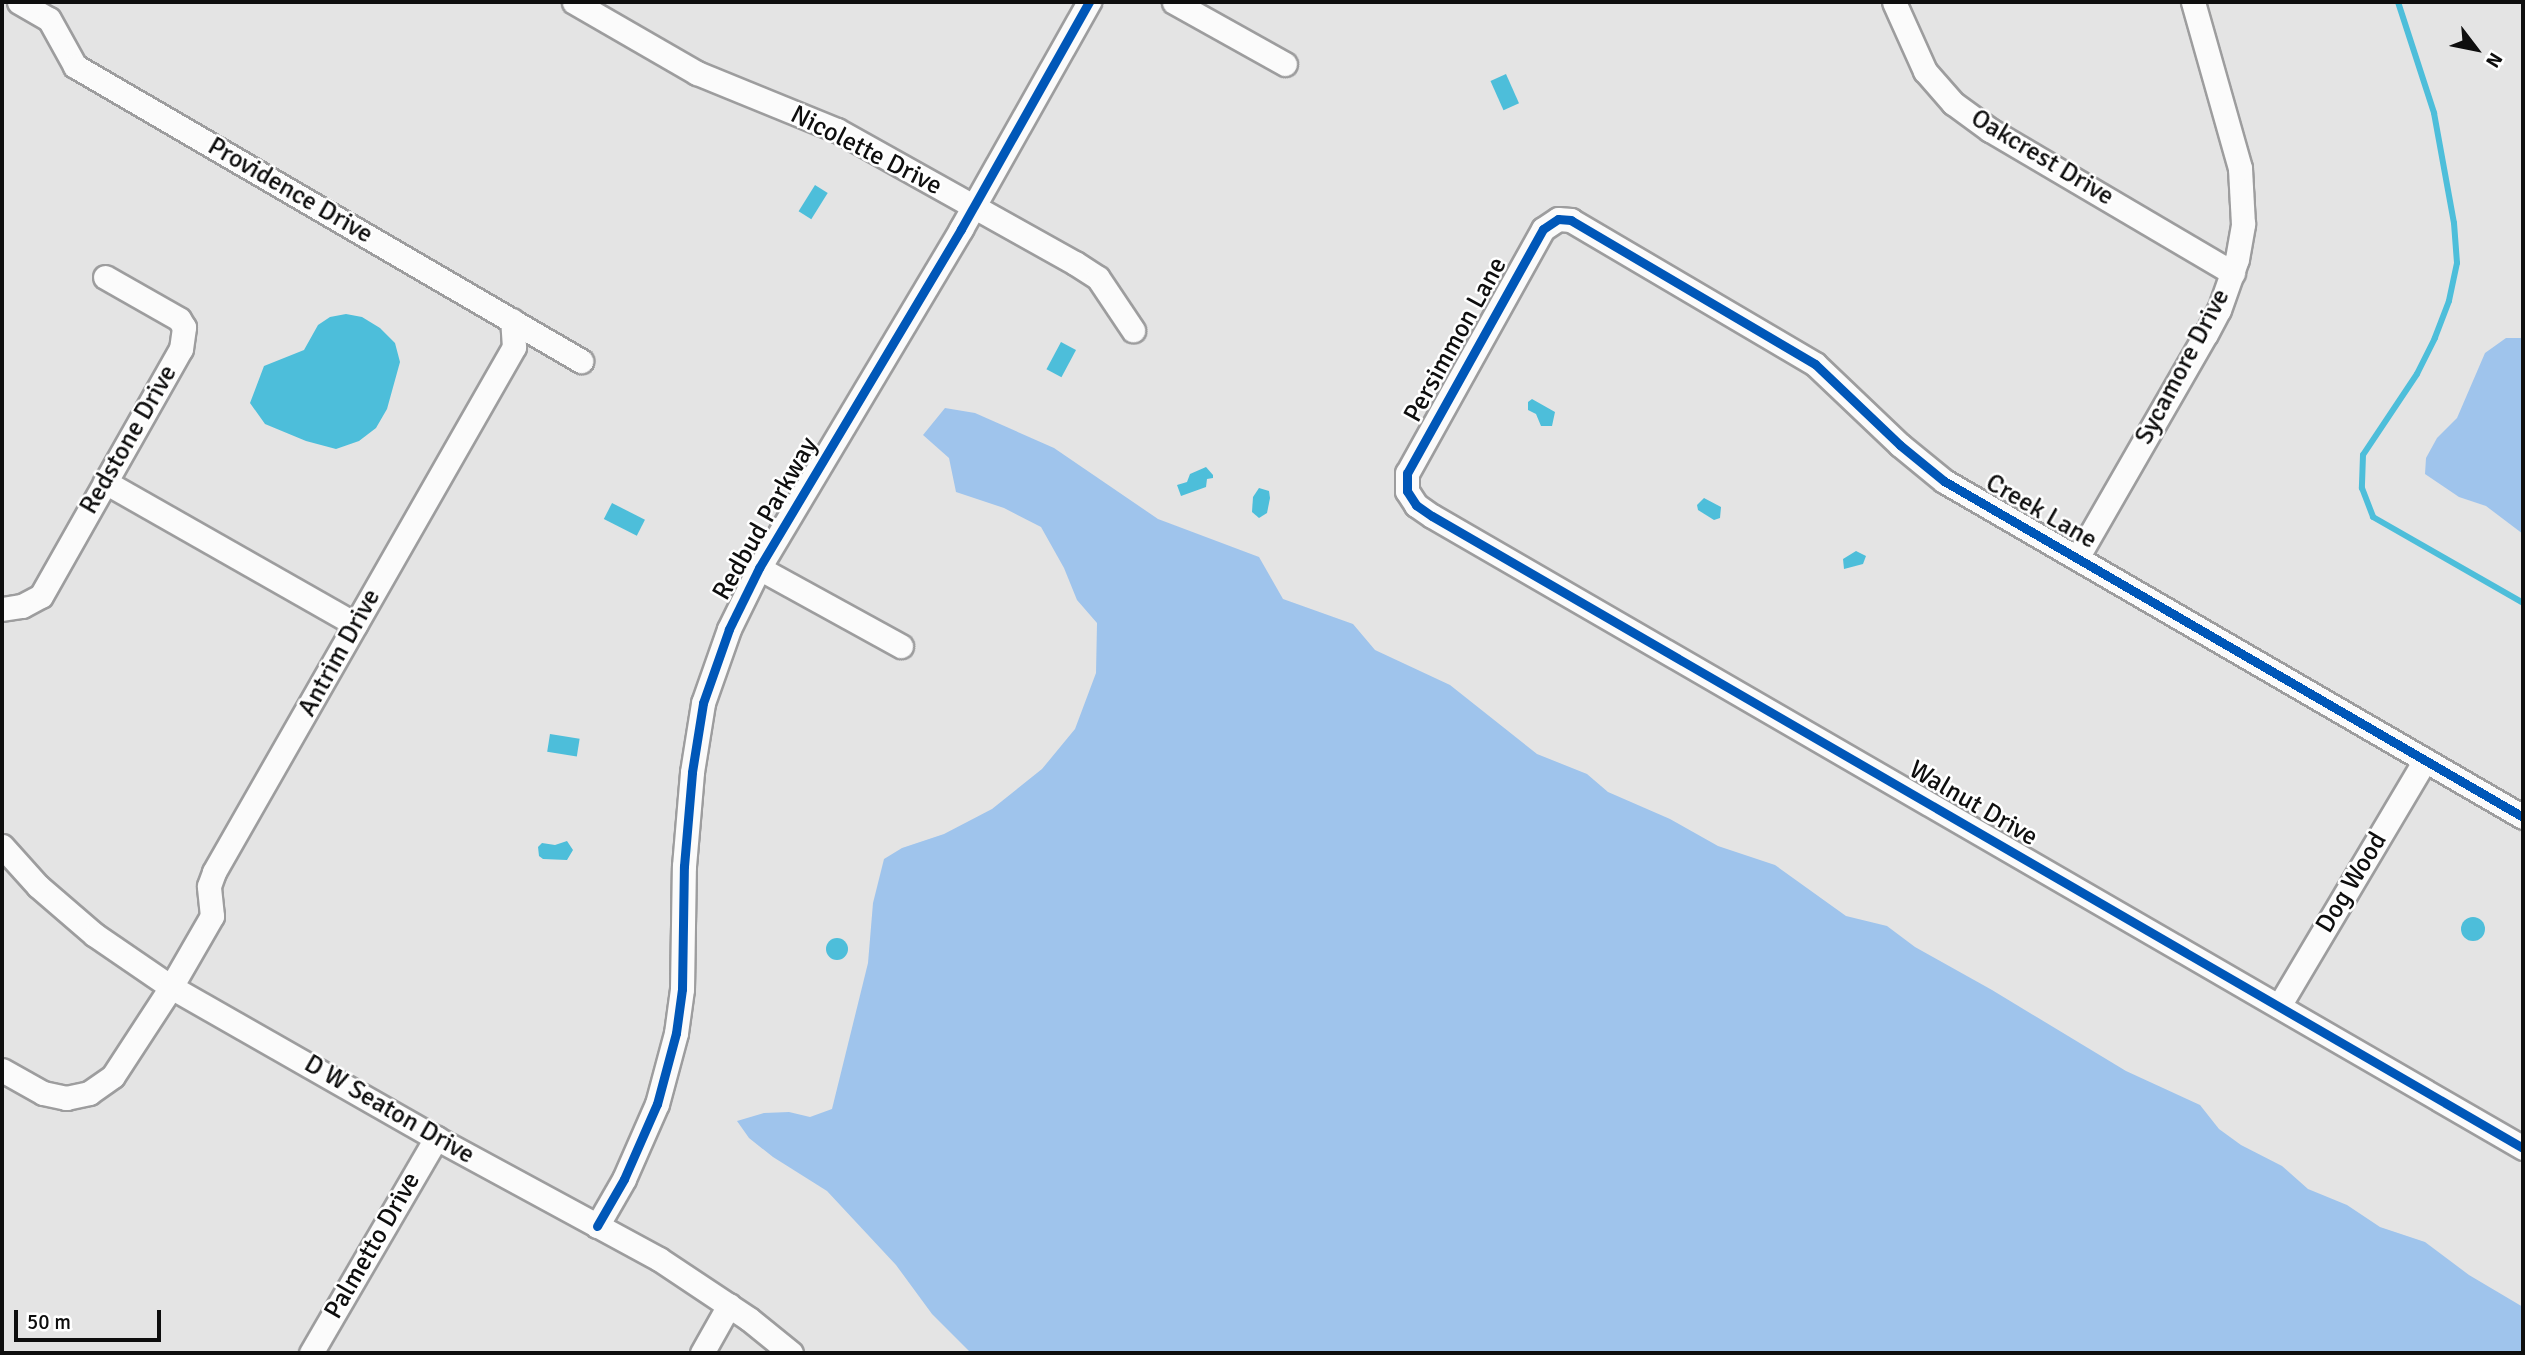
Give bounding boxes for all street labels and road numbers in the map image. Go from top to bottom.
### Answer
street label: Nicolette Drive [785,100,947,202]
street label: Oakcrest Drive [1965,103,2119,213]
street label: Providence Drive [202,131,378,251]
street label: Persimmon Lane [1398,252,1514,428]
street label: Sycamore Drive [2129,284,2237,450]
street label: Redstone Drive [74,360,184,520]
street label: Redbud Parkway [707,432,825,606]
street label: Creek Lane [1980,468,2102,556]
street label: Antrim Drive [292,584,388,722]
street label: Walnut Drive [1903,755,2043,853]
street label: Dog Wood [2310,827,2394,939]
street label: D W Seaton Drive [298,1049,480,1171]
street label: Palmetto Drive [318,1167,428,1325]

